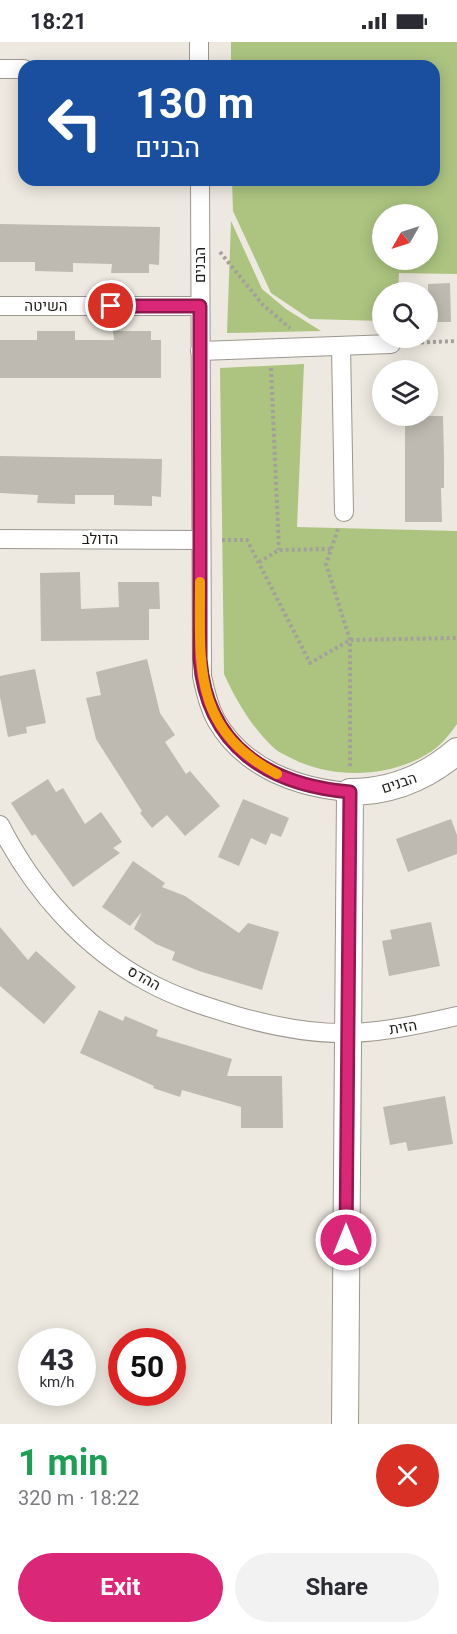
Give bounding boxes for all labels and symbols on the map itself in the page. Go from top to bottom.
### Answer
north arrow [372,204,438,270]
street label: הבנים [191,247,209,283]
pin [85,280,136,331]
street label: השיטה [24,297,68,315]
street label: הדולב [82,530,118,548]
street label: הבנים [379,769,419,797]
street label: ההדס [124,962,164,994]
street label: הזית [388,1016,418,1038]
position arrow [314,1208,378,1272]
speed limit sign: 50 [108,1328,186,1406]

